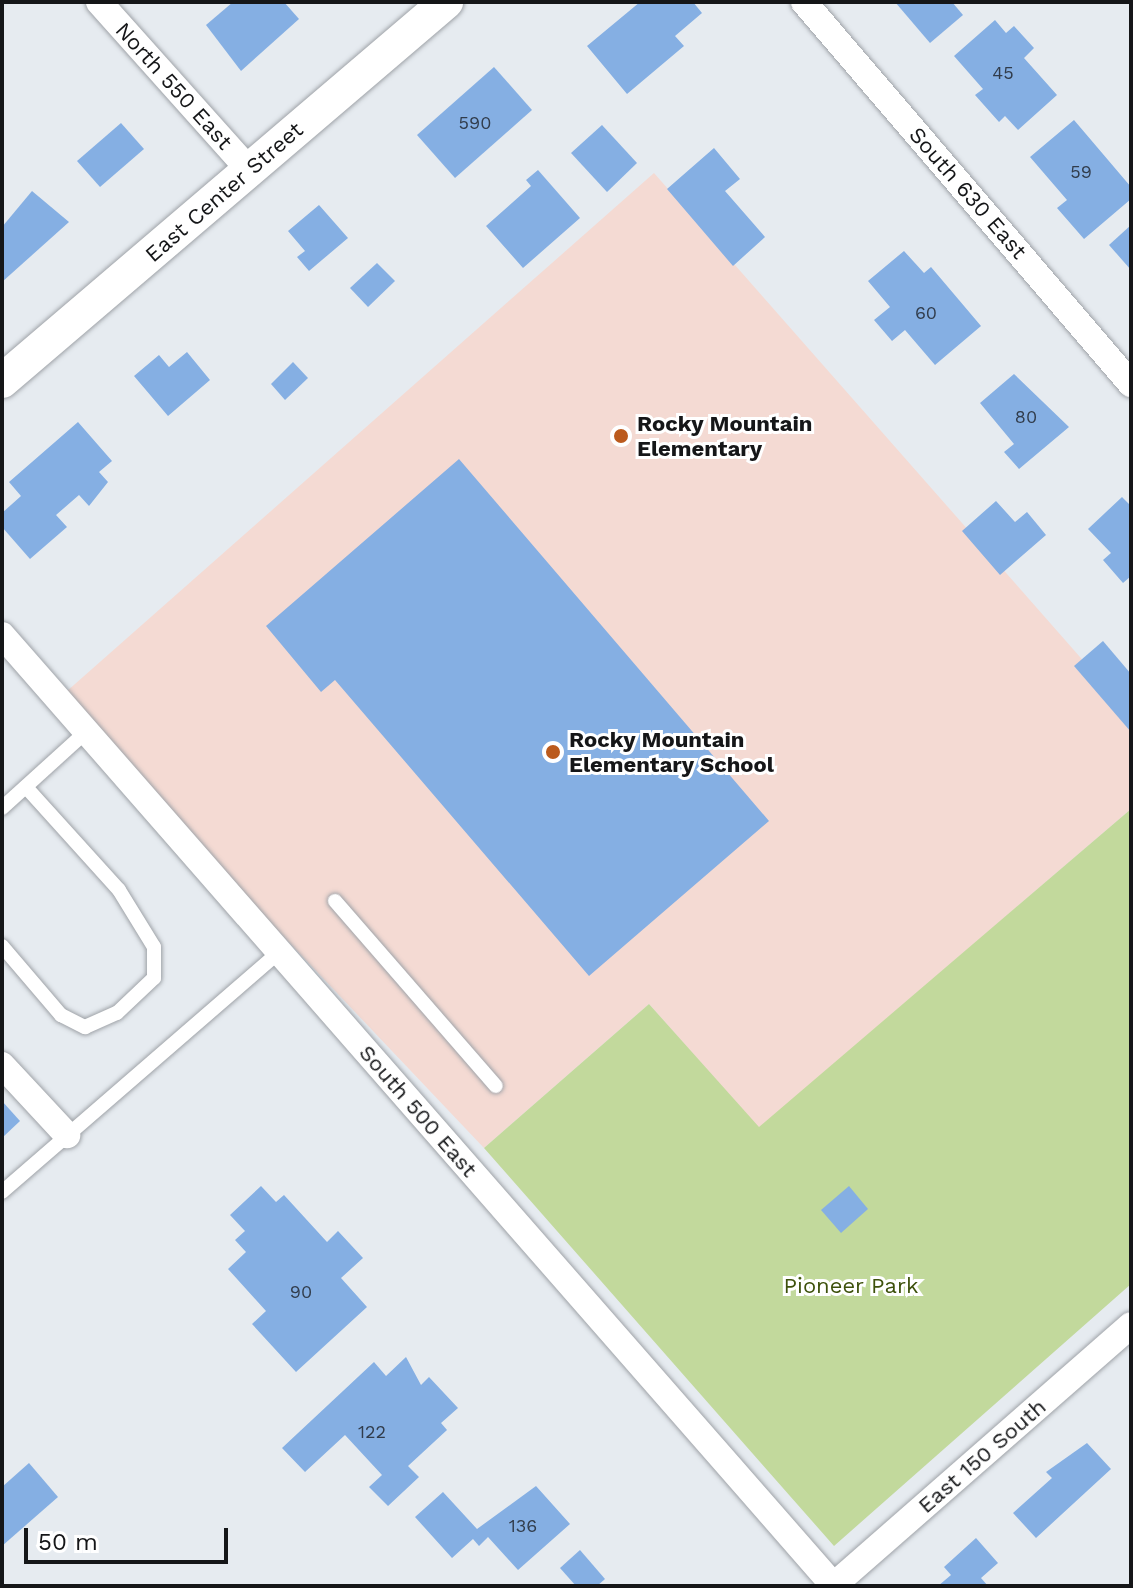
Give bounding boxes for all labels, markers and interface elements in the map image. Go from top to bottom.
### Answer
street label: North 550 East [110,17,238,155]
house number: 45 [992,62,1014,84]
house number: 590 [459,112,491,134]
street label: East Center Street [140,116,308,268]
street label: South 630 East [904,122,1032,264]
house number: 59 [1070,161,1092,183]
house number: 60 [915,302,937,324]
house number: 80 [1015,406,1037,428]
place label: Rocky Mountain Elementary [637,410,813,462]
marker: Rocky Mountain Elementary [612,427,630,445]
place label: Rocky Mountain Elementary School [569,726,774,778]
marker: Rocky Mountain Elementary School [544,743,562,761]
street label: South 500 East [354,1040,482,1182]
park label: Pioneer Park [783,1273,919,1299]
house number: 90 [290,1281,312,1303]
street label: East 150 South [913,1393,1051,1519]
house number: 122 [358,1421,386,1443]
scale bar [28,1512,232,1562]
house number: 136 [509,1515,537,1537]
text: 50 m [38,1528,98,1556]

